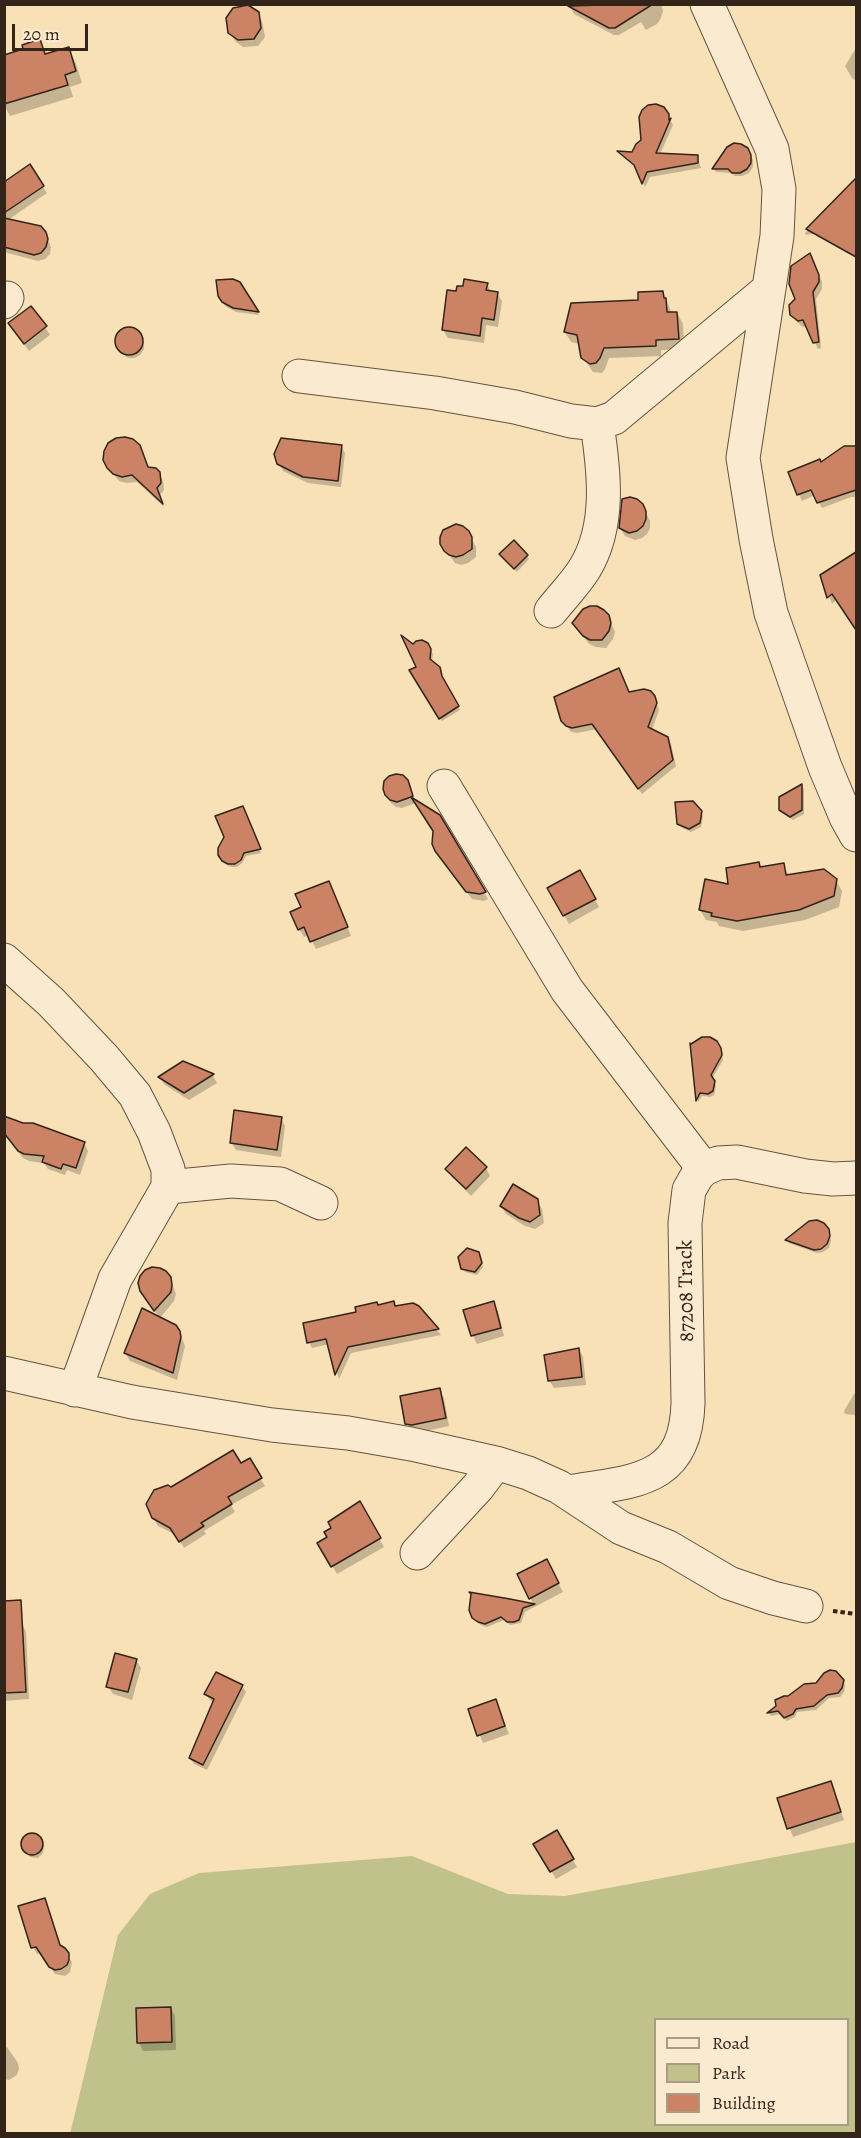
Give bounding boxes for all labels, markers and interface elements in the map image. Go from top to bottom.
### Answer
scale bar [15,12,92,50]
text: 20 m [23,22,60,46]
street label: 87208 Track [674,1240,700,1342]
legend [654,2018,849,2126]
text: Road [712,2031,749,2055]
text: Park [712,2061,746,2085]
text: Building [712,2091,776,2115]

